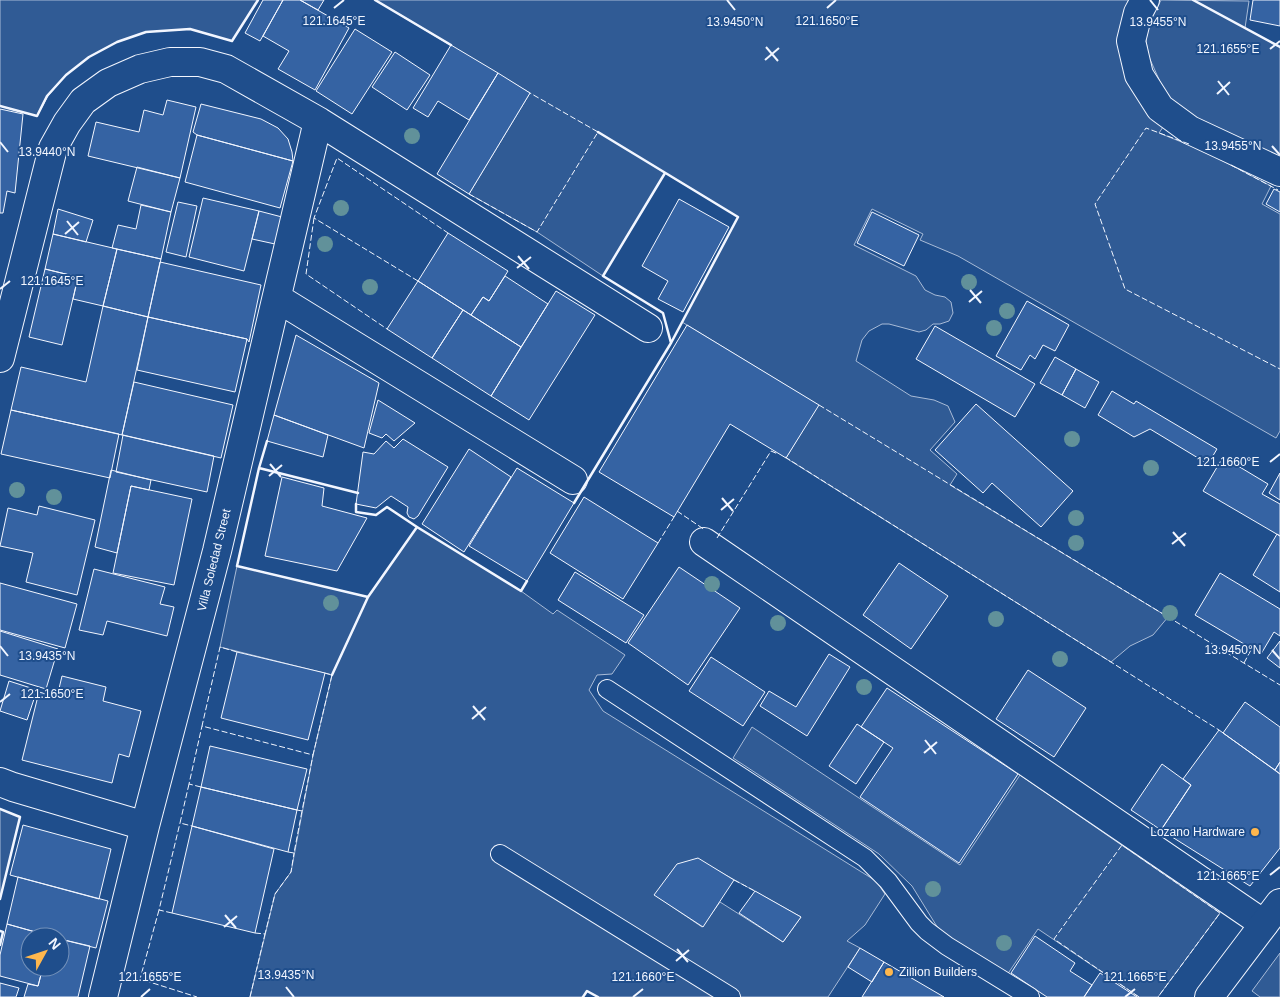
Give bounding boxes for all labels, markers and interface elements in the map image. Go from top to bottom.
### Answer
text: 121.1645°E [303,14,365,28]
text: 121.1650°E [796,14,858,28]
text: 13.9450°N [707,15,763,29]
text: 13.9455°N [1130,15,1186,29]
text: 121.1655°E [1197,42,1259,56]
text: 13.9455°N [1205,139,1261,153]
text: 13.9440°N [19,145,75,159]
text: 121.1645°E [21,274,83,288]
text: 121.1660°E [1197,455,1259,469]
street label: Villa Soledad Street [194,507,234,613]
text: 13.9450°N [1205,643,1261,657]
text: 13.9435°N [19,649,75,663]
text: 121.1650°E [21,687,83,701]
place label: Lozano Hardware [1150,825,1245,839]
marker: Lozano Hardware [1249,826,1261,838]
text: 121.1665°E [1197,869,1259,883]
north arrow [20,927,70,977]
text: N [46,935,64,953]
place label: Zillion Builders [899,965,977,979]
marker: Zillion Builders [883,966,895,978]
text: 13.9435°N [258,968,314,982]
text: 121.1655°E [119,970,181,984]
text: 121.1660°E [612,970,674,984]
text: 121.1665°E [1104,970,1166,984]

